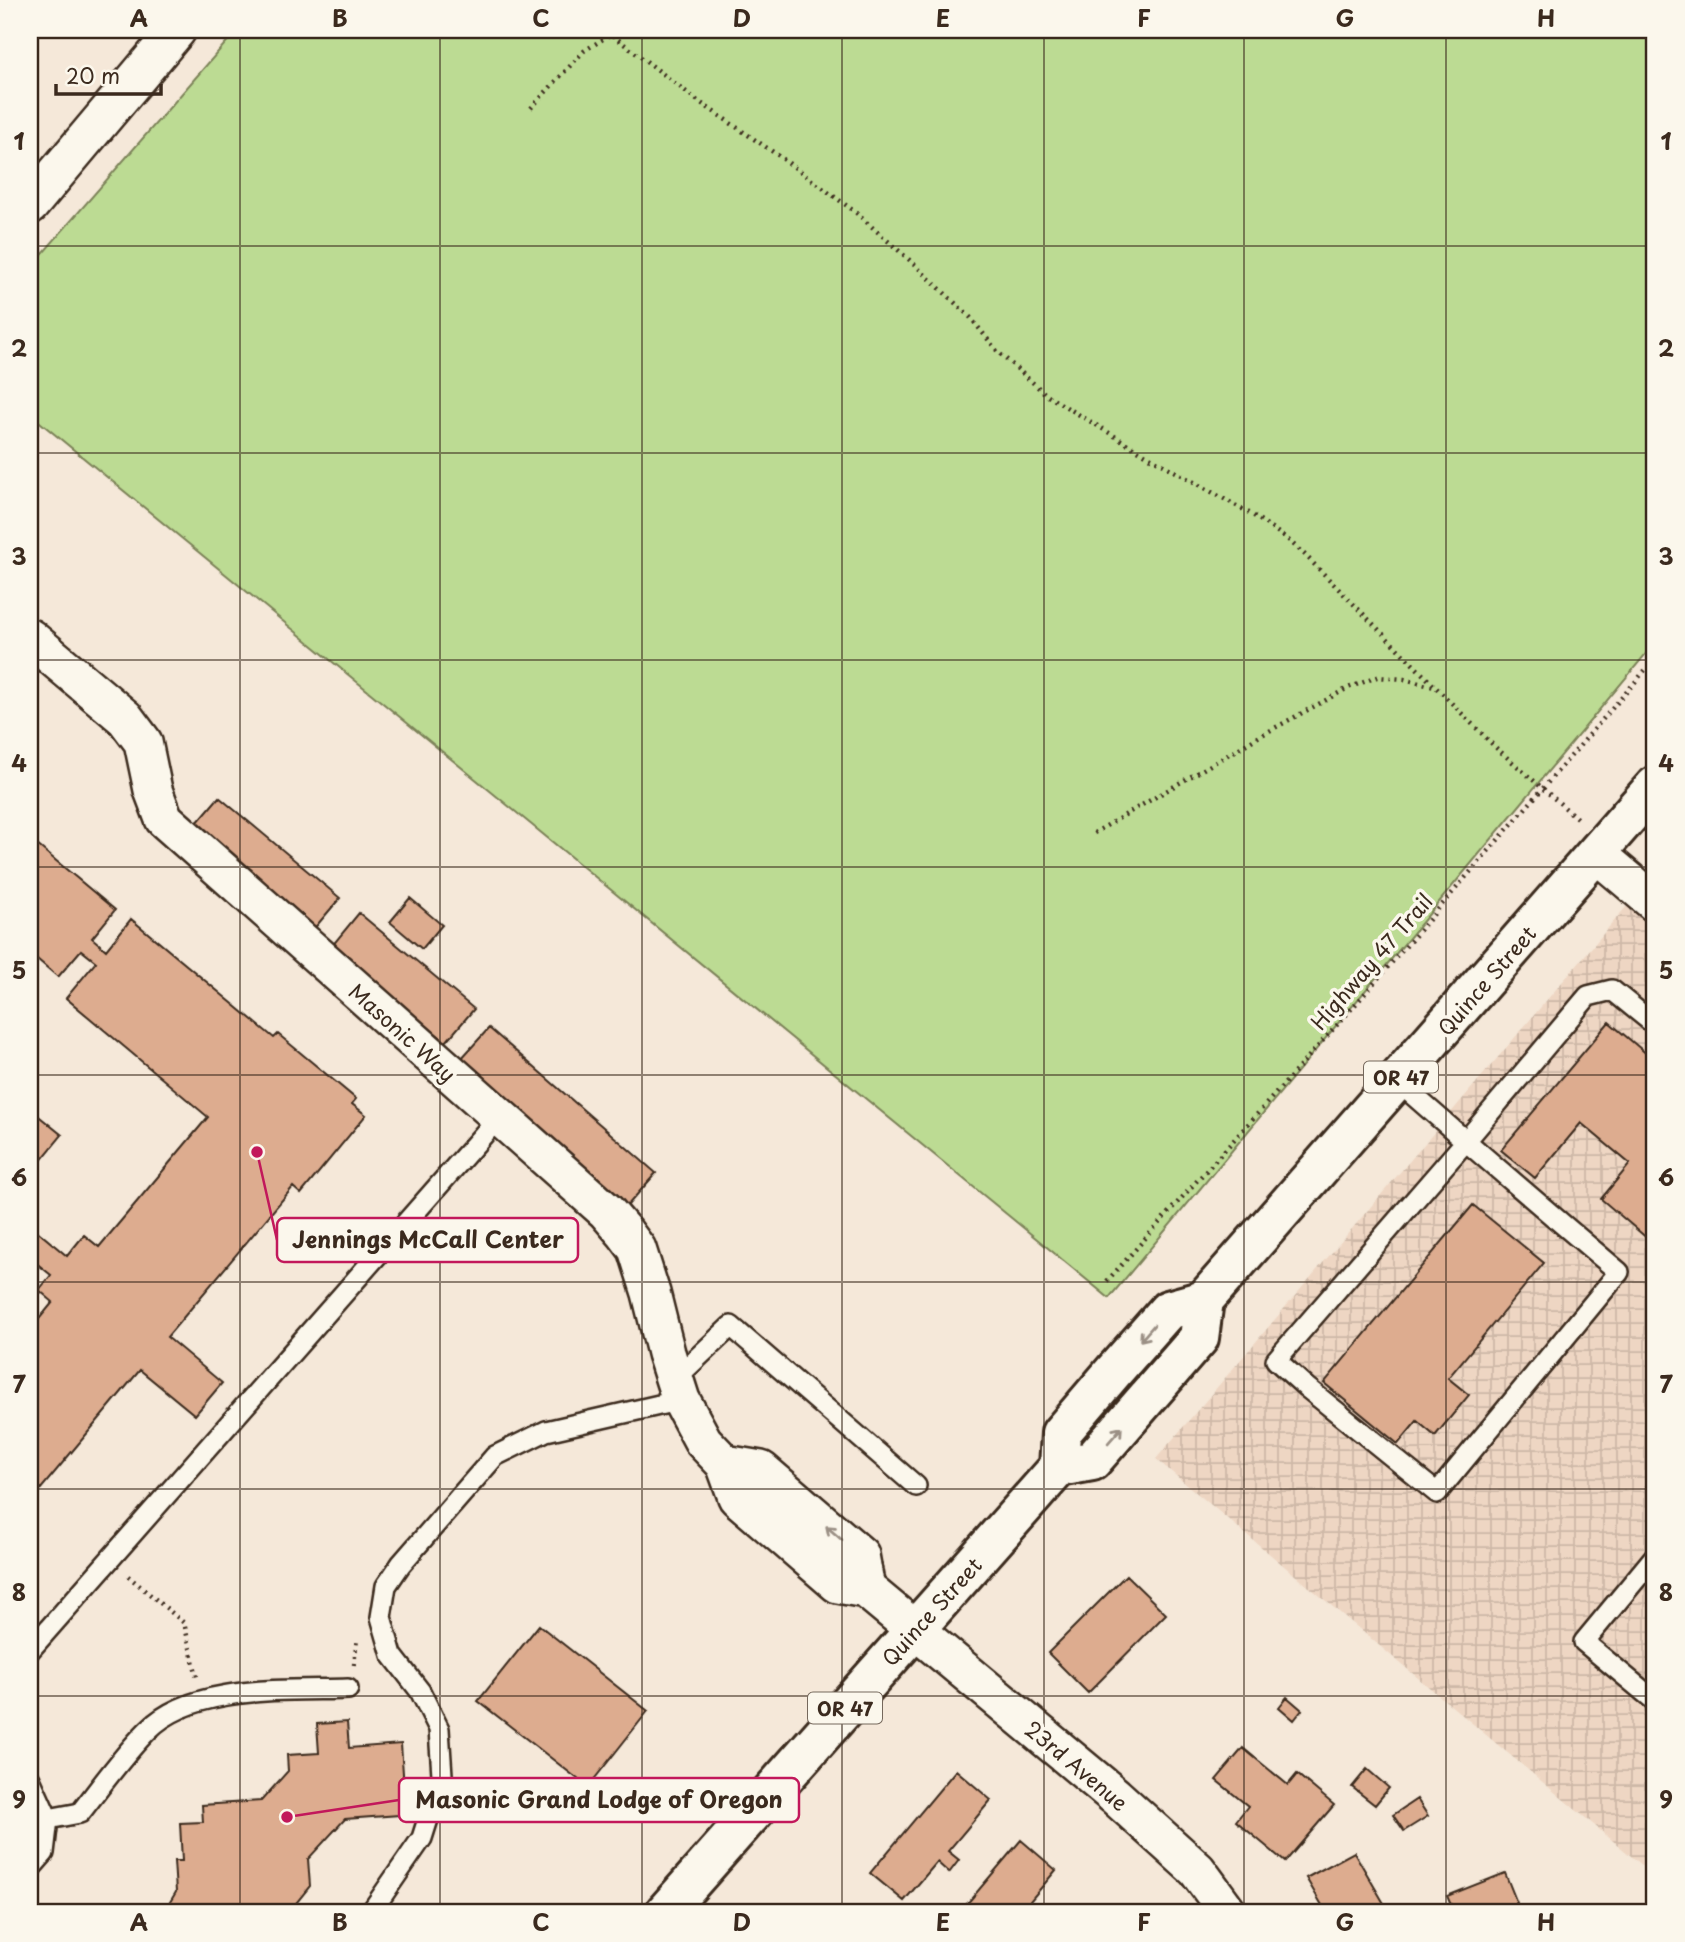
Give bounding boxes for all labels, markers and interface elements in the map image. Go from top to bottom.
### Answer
text: A [130,0,148,35]
text: B [332,0,348,35]
text: C [532,0,550,35]
text: D [733,0,751,35]
text: E [936,0,950,35]
text: F [1137,0,1151,35]
text: G [1336,0,1354,35]
text: H [1537,0,1555,35]
scale bar [56,52,161,96]
text: 20 m [66,59,120,91]
text: 1 [14,123,25,158]
text: 1 [1661,123,1672,158]
text: 2 [11,330,27,365]
text: 2 [1658,330,1674,365]
text: 3 [11,538,27,573]
text: 3 [1658,538,1674,573]
text: 4 [11,745,27,780]
text: 4 [1658,745,1674,780]
street label: Highway 47 Trail [1302,886,1440,1036]
street label: Quince Street [1429,918,1543,1042]
text: 5 [12,952,26,987]
text: 5 [1659,952,1673,987]
street label: Masonic Way [342,975,464,1089]
road number: OR 47 [1364,1062,1438,1092]
text: 6 [11,1159,27,1194]
text: 6 [1658,1159,1674,1194]
callout: Jennings McCall Center [277,1218,578,1262]
text: Jennings McCall Center [292,1221,564,1256]
one-way arrow [1139,1324,1156,1341]
text: 7 [12,1366,26,1401]
text: 7 [1659,1366,1673,1401]
one-way arrow [1107,1426,1123,1444]
one-way arrow [825,1525,843,1541]
street label: Quince Street [873,1549,989,1673]
text: 8 [12,1574,26,1609]
text: 8 [1659,1574,1673,1609]
road number: OR 47 [808,1692,882,1724]
street label: 23rd Avenue [1018,1712,1136,1818]
callout: Masonic Grand Lodge of Oregon [399,1778,799,1822]
text: 9 [12,1781,26,1816]
text: Masonic Grand Lodge of Oregon [415,1781,783,1816]
text: 9 [1659,1781,1673,1816]
text: A [130,1904,148,1939]
text: B [332,1904,348,1939]
text: C [532,1904,550,1939]
text: D [733,1904,751,1939]
text: E [936,1904,950,1939]
text: F [1137,1904,1151,1939]
text: G [1336,1904,1354,1939]
text: H [1537,1904,1555,1939]

